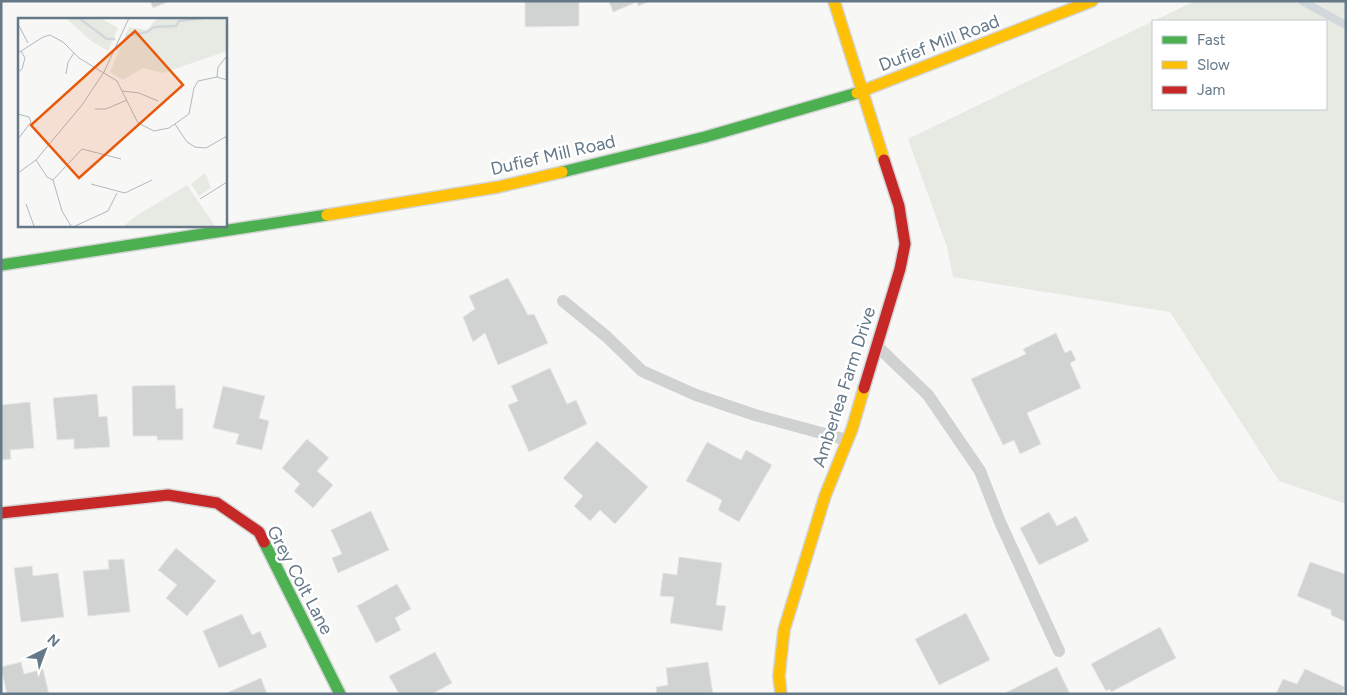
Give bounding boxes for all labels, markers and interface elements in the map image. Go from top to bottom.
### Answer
street label: Dufief Mill Road [876,10,1002,76]
inset map [18,18,226,226]
legend [1152,20,1327,110]
text: Fast [1197,31,1226,49]
text: Slow [1197,56,1230,74]
text: Jam [1197,81,1225,99]
street label: Dufief Mill Road [488,130,618,180]
street label: Amberlea Farm Drive [808,304,880,470]
street label: Grey Colt Lane [262,522,338,638]
north arrow [20,625,70,675]
text: N [44,631,63,651]

